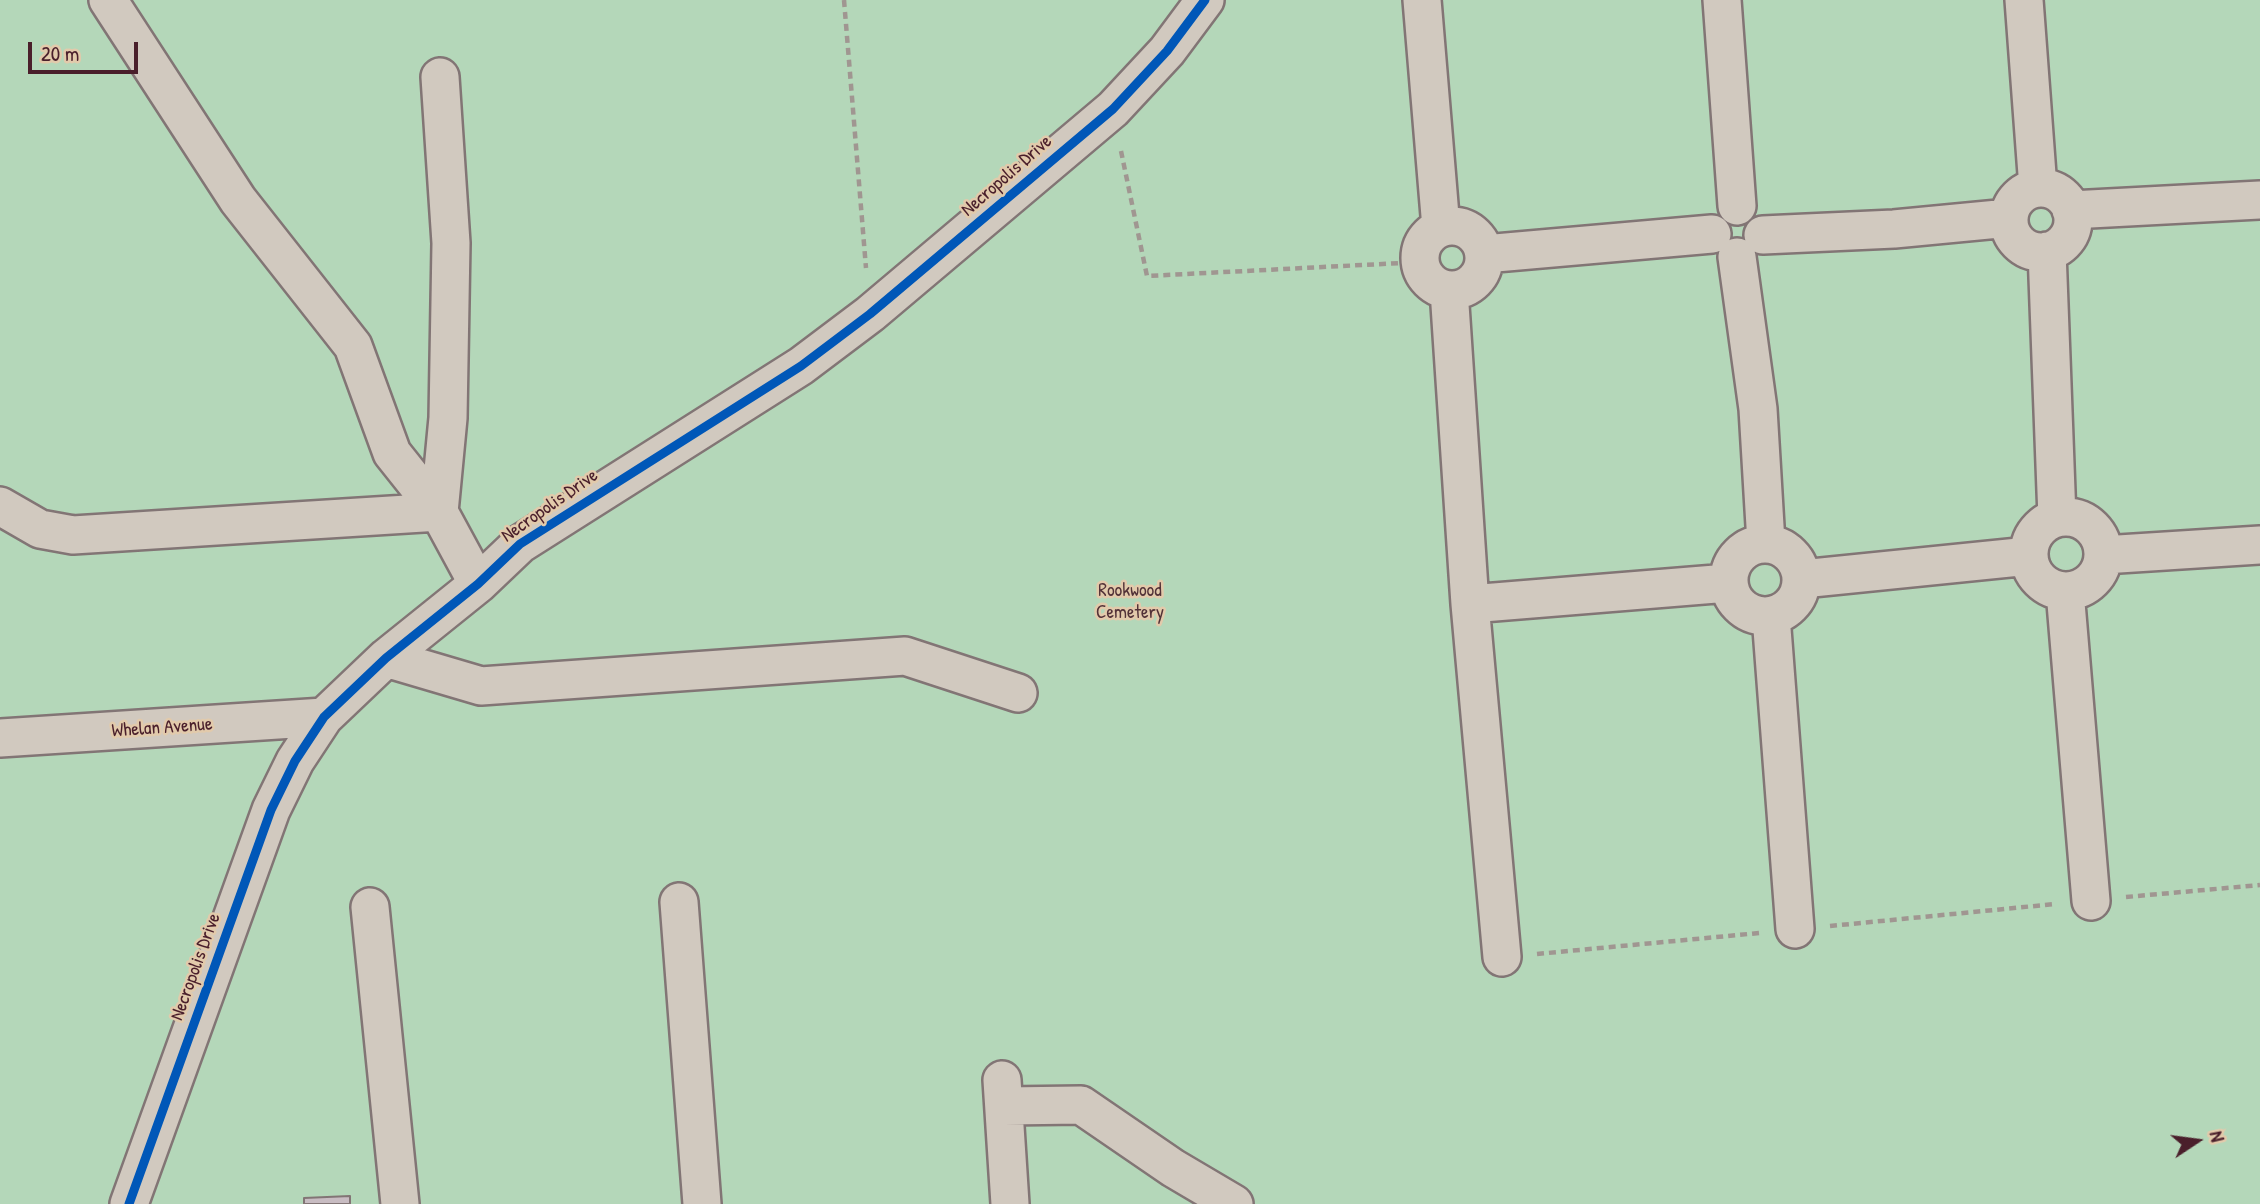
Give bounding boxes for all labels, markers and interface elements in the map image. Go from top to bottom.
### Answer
scale bar [32,28,142,72]
text: 20 m [41,39,79,68]
street label: Necropolis Drive [957,130,1057,222]
street label: Necropolis Drive [497,464,603,548]
park label: Rookwood Cemetery [1096,580,1164,624]
street label: Whelan Avenue [111,713,213,743]
street label: Necropolis Drive [166,910,226,1024]
north arrow [2162,1106,2232,1176]
text: N [2204,1128,2231,1144]

